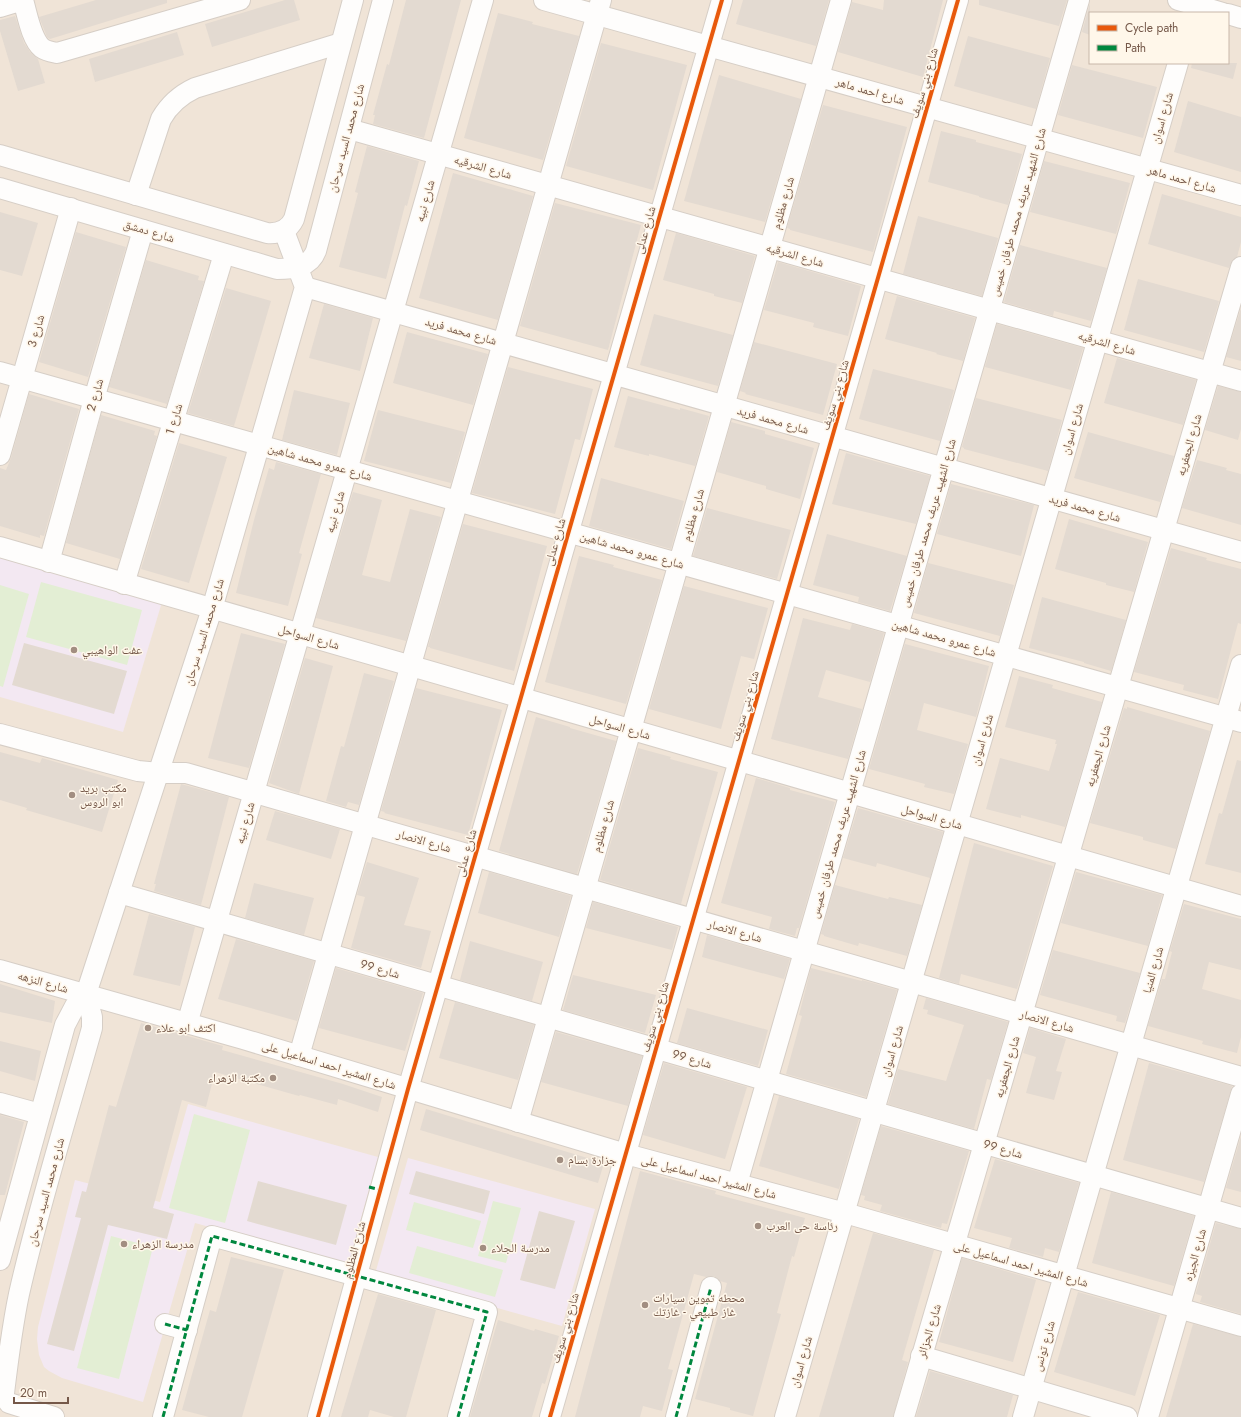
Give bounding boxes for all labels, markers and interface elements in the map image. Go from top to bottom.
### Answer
legend [1089,12,1229,64]
text: Cycle path [1125,19,1178,37]
text: Path [1125,39,1146,57]
street label: شارع بني سويف [905,46,944,121]
street label: شارع احمد ماهر [833,72,907,109]
street label: شارع محمد السيد سرحان [323,82,369,194]
street label: شارع اسوان [1146,90,1178,146]
street label: شارع الشهيد عريف محمد طرفان خميس [985,125,1051,298]
street label: شارع الشرقيه [452,150,514,184]
street label: شارع احمد ماهر [1145,160,1219,197]
street label: شارع مظلوم [767,175,799,231]
street label: شارع نبيه [410,178,440,224]
street label: شارع عدلى [630,204,660,256]
street label: شارع دمشق [121,215,177,247]
street label: شارع الشرقيه [764,238,826,272]
street label: شارع محمد فريد [423,312,499,350]
street label: شارع 3 [23,313,49,349]
street label: شارع الشرقيه [1076,326,1138,360]
street label: شارع بني سويف [816,358,855,433]
street label: شارع 2 [82,376,108,413]
street label: شارع 1 [161,401,187,437]
street label: شارع محمد فريد [735,401,811,439]
street label: شارع اسوان [1056,401,1088,457]
street label: شارع الجعفريه [1172,412,1206,478]
street label: شارع الشهيد عريف محمد طرفان خميس [895,436,961,609]
street label: شارع عمرو محمد شاهين [266,439,374,486]
street label: شارع مظلوم [677,487,709,543]
street label: شارع نبيه [320,489,350,535]
street label: شارع محمد فريد [1047,489,1123,527]
street label: شارع عدلى [540,516,570,568]
street label: شارع عمرو محمد شاهين [578,527,686,574]
street label: شارع محمد السيد سرحان [179,576,229,688]
street label: شارع عمرو محمد شاهين [890,615,998,662]
street label: شارع السواحل [276,620,342,654]
place label: عفت الواهيبي [82,641,142,660]
marker: عفت الواهيبي [69,645,79,655]
street label: شارع بني سويف [726,669,765,744]
street label: شارع السواحل [587,710,653,744]
street label: شارع اسوان [966,712,998,768]
street label: شارع الجعفريه [1081,723,1115,789]
street label: شارع الشهيد عريف محمد طرفان خميس [805,747,871,920]
place label: مكتب بريد ابو الروس [80,779,127,811]
marker: مكتب بريد ابو الروس [67,790,77,800]
street label: شارع مظلوم [587,798,619,854]
street label: شارع نبيه [230,800,260,846]
street label: شارع السواحل [899,800,965,834]
street label: شارع الانصار [394,824,453,857]
street label: شارع عدلى [451,827,481,879]
street label: شارع الانصار [705,914,764,947]
street label: شارع المنيا [1138,945,1168,995]
street label: شارع 99 [358,955,402,983]
street label: شارع النزهه [16,966,70,998]
street label: شارع بني سويف [636,980,675,1055]
street label: شارع الانصار [1017,1004,1076,1037]
place label: اكتف ابو علاء [156,1019,216,1037]
marker: اكتف ابو علاء [143,1023,153,1033]
street label: شارع اسوان [876,1023,908,1079]
street label: شارع الجعفريه [990,1034,1024,1100]
street label: شارع المشير احمد اسماعيل على [260,1036,398,1094]
street label: شارع 99 [670,1045,714,1073]
place label: مكتبة الزهراء [208,1069,265,1087]
marker: مكتبة الزهراء [268,1073,278,1083]
street label: شارع 99 [981,1135,1025,1163]
street label: شارع محمد السيد سرحان [23,1136,69,1248]
street label: شارع المشير احمد اسماعيل على [639,1150,779,1204]
place label: جزارة بسام [568,1151,617,1169]
marker: جزارة بسام [555,1155,565,1165]
place label: رئاسة حى العرب [766,1217,838,1235]
street label: شارع المظلوم [338,1219,370,1281]
marker: رئاسة حى العرب [753,1221,763,1231]
street label: شارع الجيزه [1179,1227,1211,1283]
place label: مدرسة الزهراء [132,1235,194,1253]
street label: شارع المشير احمد اسماعيل على [952,1236,1091,1292]
marker: مدرسة الزهراء [119,1239,129,1249]
place label: مدرسة الجلاء [491,1239,550,1257]
marker: مدرسة الجلاء [478,1243,488,1253]
place label: محطه تموين سيارات غاز طبيعي - غازتك [653,1289,744,1322]
street label: شارع بني سويف [546,1291,585,1366]
marker: محطه تموين سيارات غاز طبيعي - غازتك [640,1300,650,1310]
street label: شارع الجزائر [912,1302,946,1361]
street label: شارع تونس [1028,1319,1060,1373]
street label: شارع اسوان [785,1334,817,1390]
scale bar [14,1379,68,1405]
text: 20 m [20,1384,47,1402]

